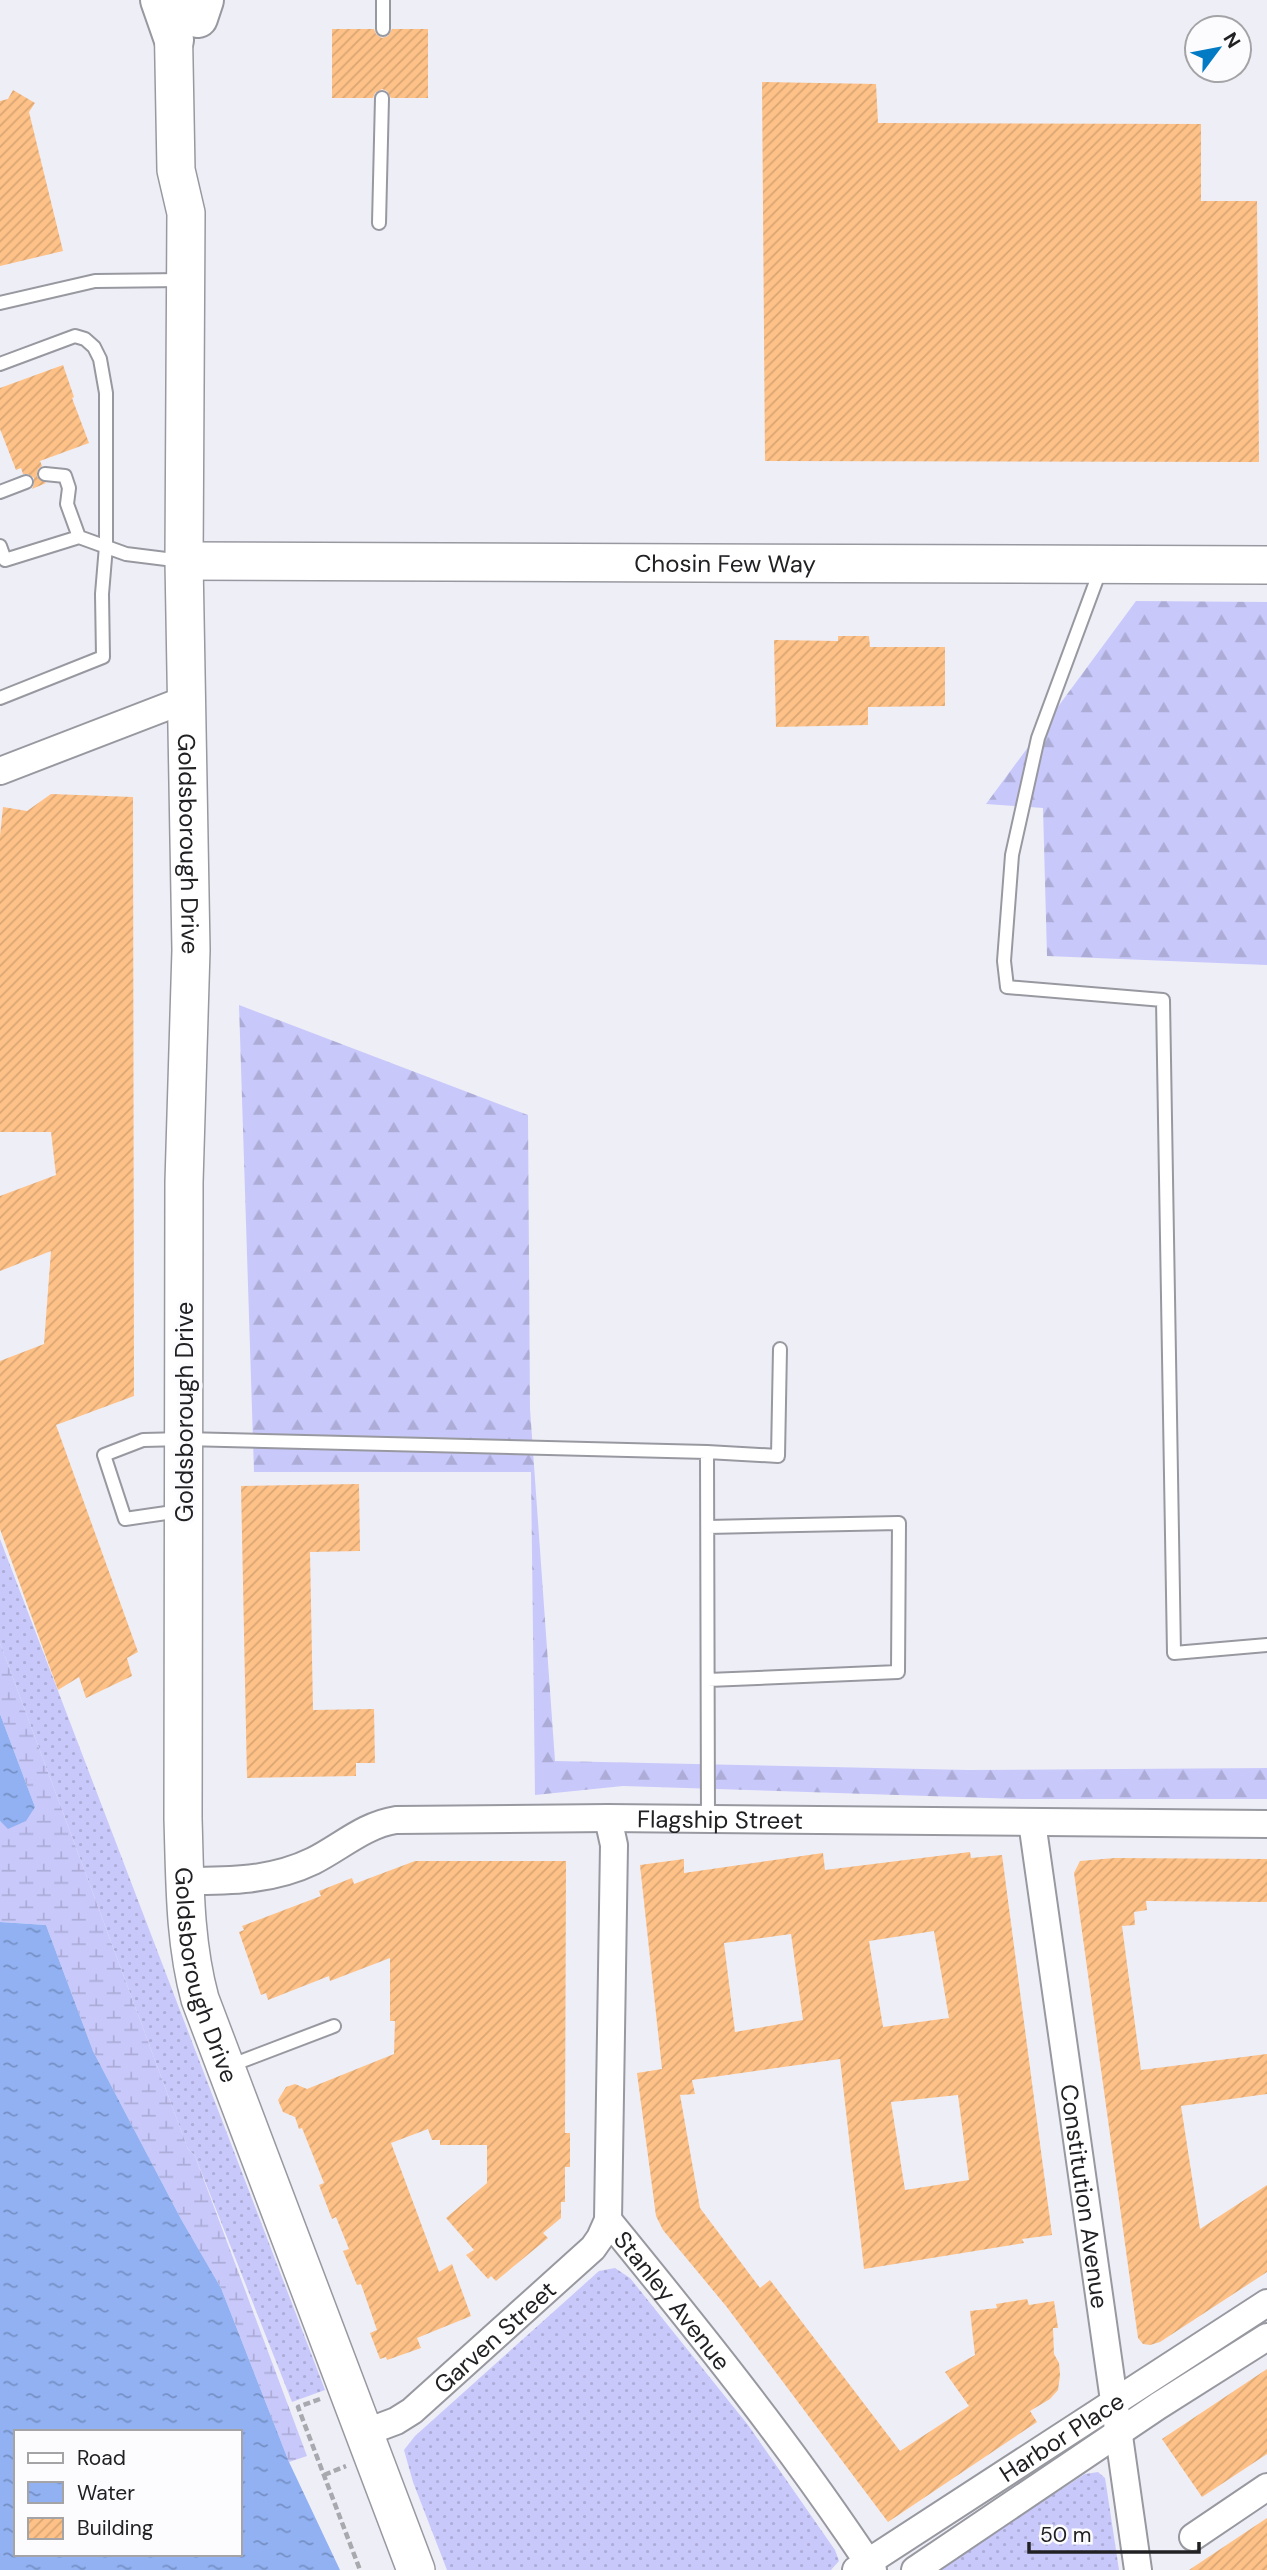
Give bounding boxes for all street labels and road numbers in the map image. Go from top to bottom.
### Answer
street label: Chosin Few Way [634,547,816,579]
street label: Goldsborough Drive [172,733,207,955]
street label: Goldsborough Drive [169,1302,200,1522]
street label: Flagship Street [637,1803,803,1835]
street label: Goldsborough Drive [169,1867,246,2087]
street label: Constitution Avenue [1054,2082,1116,2310]
street label: Stanley Avenue [607,2224,738,2376]
street label: Garven Street [427,2274,562,2400]
street label: Harbor Place [993,2385,1130,2488]

